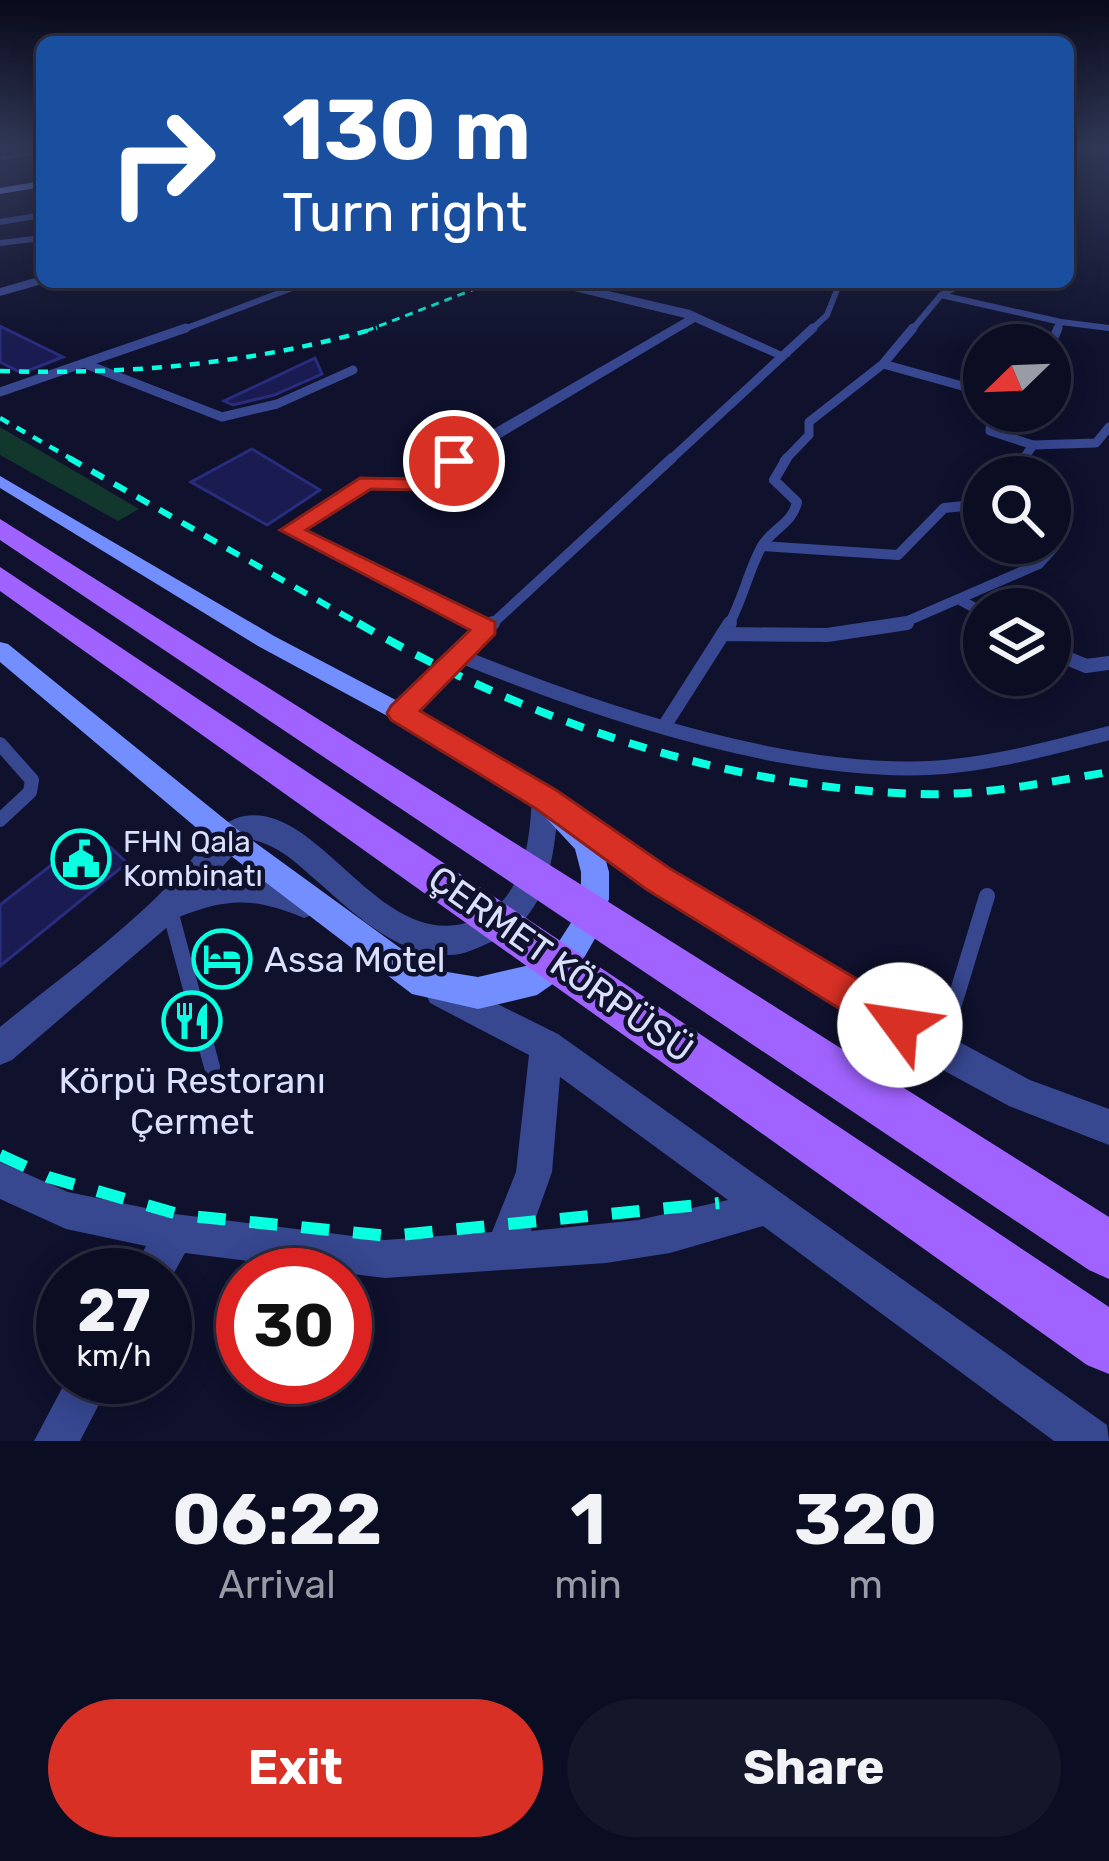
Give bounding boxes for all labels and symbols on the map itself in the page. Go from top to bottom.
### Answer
north arrow [963,324,1071,432]
pin [403,410,505,512]
place label: FHN Qala Kombinatı [123,824,263,894]
public building icon: FHN Qala Kombinatı [50,828,112,890]
street label: ÇERMET KÖRPÜSÜ [421,857,701,1071]
hotel icon: Assa Motel [191,928,253,990]
place label: Assa Motel [264,938,446,981]
position arrow [837,962,963,1088]
restaurant icon: Körpü Restoranı Çermet [161,990,223,1052]
place label: Körpü Restoranı Çermet [58,1059,326,1143]
speed limit sign: 30 [216,1248,372,1404]

